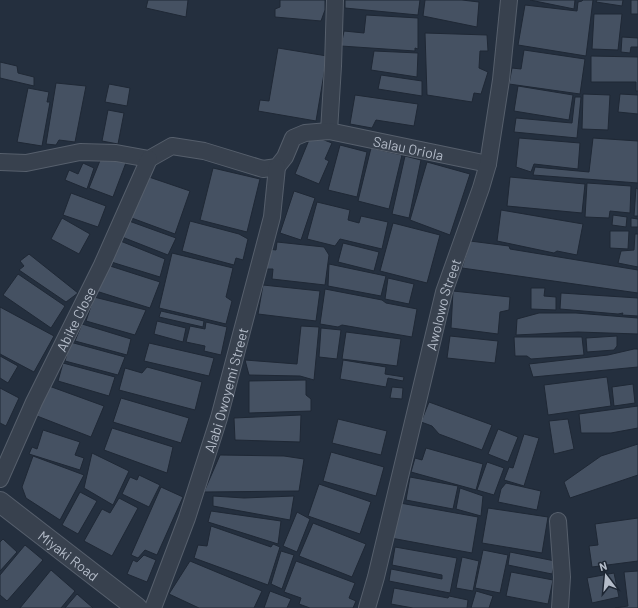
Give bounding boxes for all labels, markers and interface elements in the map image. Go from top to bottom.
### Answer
street label: Salau Oriola [372,132,445,163]
street label: Awolowo Street [422,256,464,352]
street label: Abike Close [52,284,99,354]
street label: Alabi Owoyemi Street [200,326,251,455]
street label: Miyaki Road [35,527,102,584]
north arrow [586,556,626,596]
text: N [598,559,608,573]

